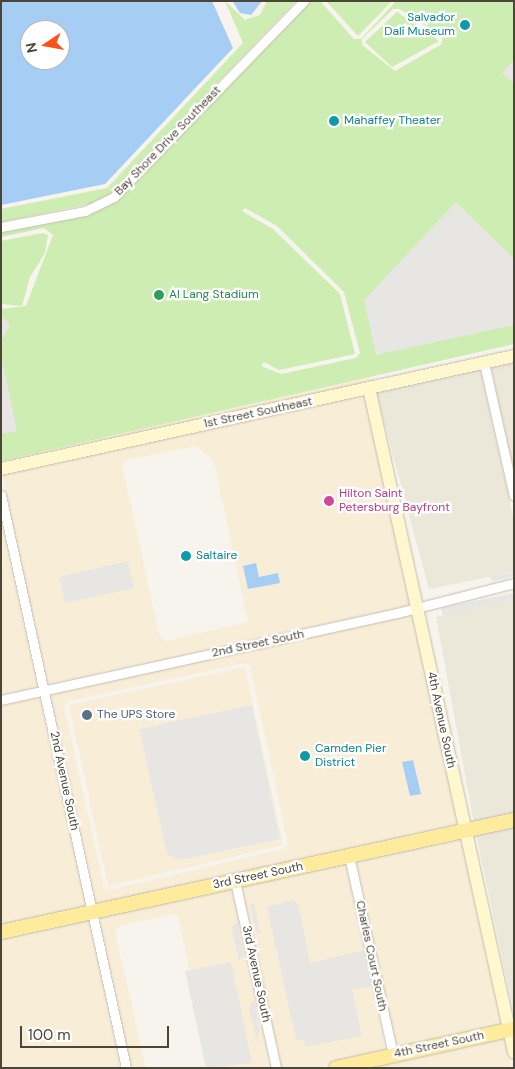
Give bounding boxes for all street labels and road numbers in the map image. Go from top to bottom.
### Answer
street label: Bay Shore Drive Southeast [112,83,224,199]
street label: 1st Street Southeast [202,394,314,432]
street label: 2nd Street South [210,627,306,661]
street label: 4th Avenue South [424,670,458,770]
street label: 2nd Avenue South [46,730,82,832]
street label: 3rd Street South [212,859,304,893]
street label: Charles Court South [352,899,390,1013]
street label: 3rd Avenue South [239,924,273,1024]
street label: 4th Street South [393,1028,485,1062]

